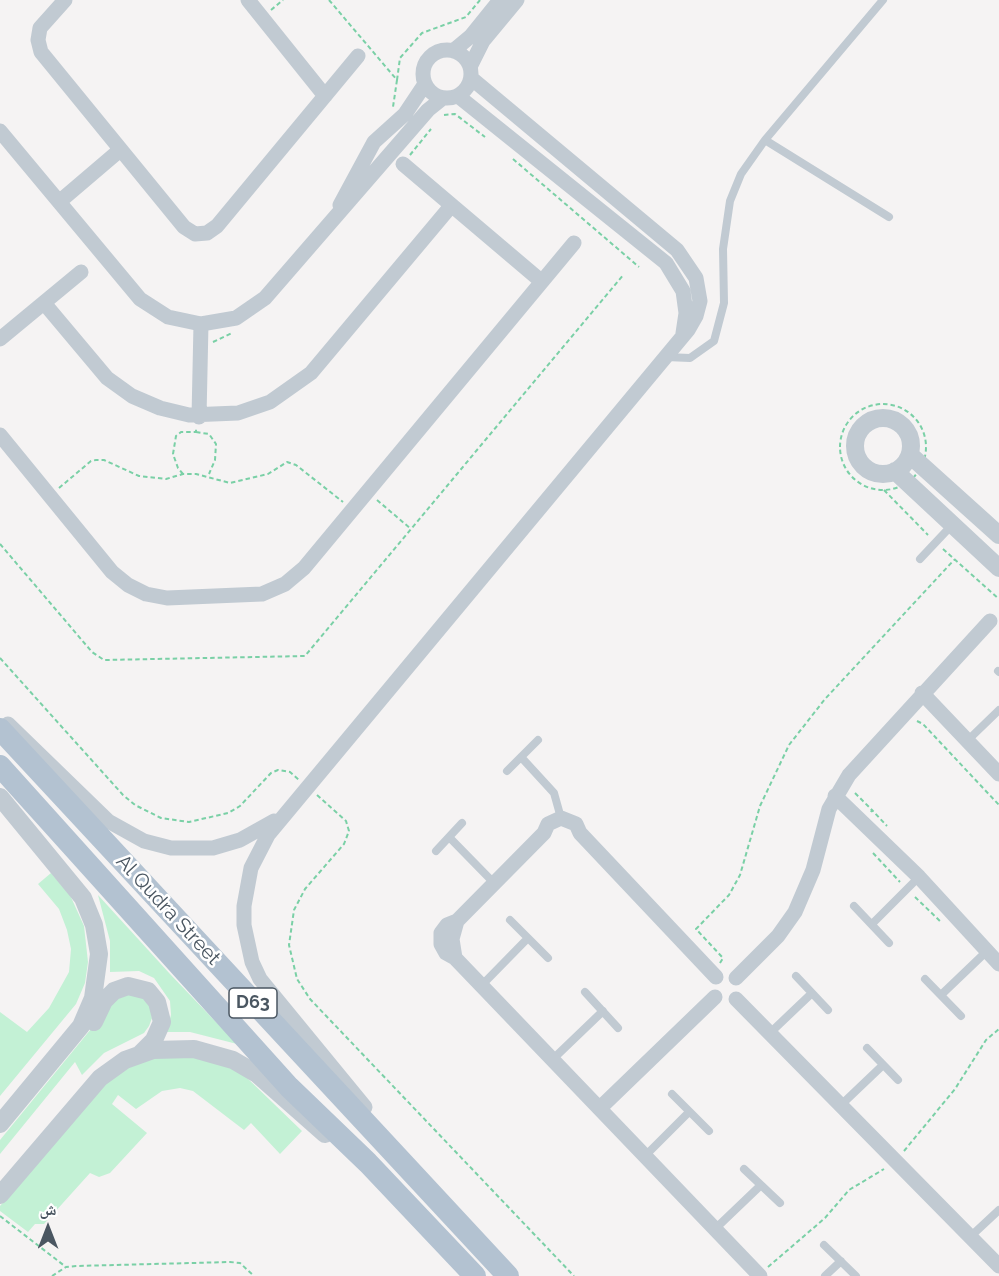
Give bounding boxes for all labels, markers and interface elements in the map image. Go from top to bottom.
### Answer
street label: Al Qudra Street [111,850,225,970]
road number: D63 [229,988,277,1018]
north arrow [18,1198,78,1258]
text: ش [40,1200,56,1219]

